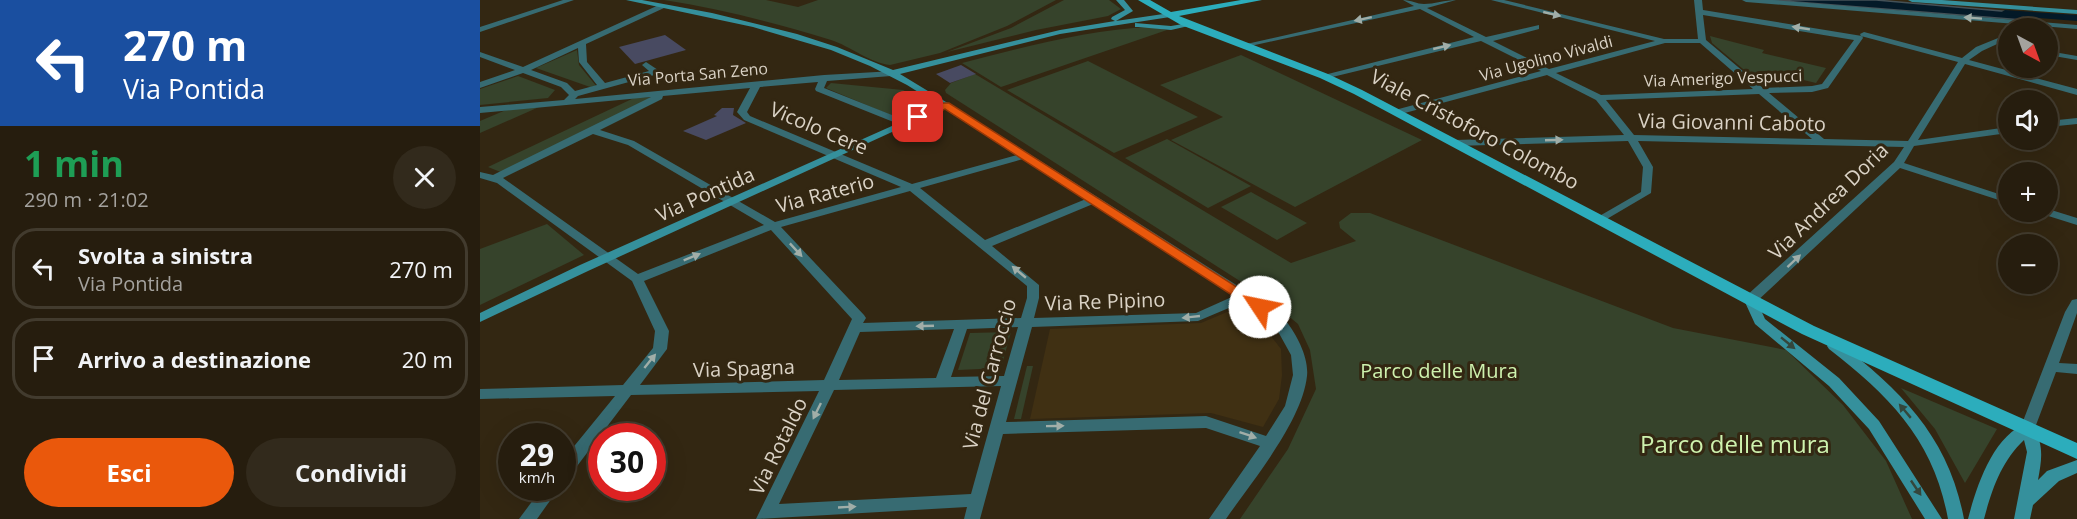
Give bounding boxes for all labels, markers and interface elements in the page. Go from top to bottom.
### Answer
one-way arrow [1542,10,1561,20]
one-way arrow [1963,13,1982,22]
one-way arrow [1354,15,1372,25]
text: 270 m [123,16,247,73]
north arrow [1998,18,2058,78]
map controls [1998,18,2058,294]
icon: left [24,24,102,102]
one-way arrow [1791,24,1810,33]
street label: Via Ugolino Vivaldi [1477,30,1615,86]
one-way arrow [1433,42,1451,52]
street label: Via Porta San Zeno [627,57,769,91]
street label: Viale Cristoforo Colombo [1366,62,1584,196]
street label: Via Amerigo Vespucci [1643,64,1803,92]
text: Via Pontida [123,70,265,107]
button: sound [1998,90,2058,150]
pin [892,91,943,142]
street label: Vicolo Cere [766,95,872,161]
icon: arrive [901,100,934,133]
street label: Via Giovanni Caboto [1638,107,1826,137]
one-way arrow [1545,135,1564,145]
street label: Via Andrea Doria [1762,137,1894,265]
text: 1 min [24,139,124,188]
button: close [393,146,456,209]
street label: Via Pontida [651,160,759,228]
button: + [1998,162,2058,222]
street label: Via Raterio [773,167,877,219]
text: 290 m · 21:02 [24,186,149,213]
button: − [1998,234,2058,294]
text: Svolta a sinistra [78,240,253,270]
one-way arrow [789,242,803,257]
icon: left [27,252,60,285]
one-way arrow [683,252,701,262]
text: 270 m [389,254,453,284]
one-way arrow [1787,254,1802,268]
one-way arrow [1011,267,1026,279]
text: Via Pontida [78,270,183,297]
position arrow [1228,275,1292,339]
street label: Via Re Pipino [1044,285,1166,317]
street label: Via del Carroccio [956,295,1022,453]
one-way arrow [1181,312,1200,322]
one-way arrow [915,322,934,331]
one-way arrow [1780,336,1796,349]
icon: arrive [27,342,60,375]
text: Arrivo a destinazione [78,344,311,374]
text: 20 m [402,344,453,374]
one-way arrow [644,353,657,369]
street label: Via Spagna [693,353,795,383]
park label: Parco delle Mura [1360,357,1518,384]
street label: Via Rotaldo [743,393,813,499]
one-way arrow [813,402,823,420]
one-way arrow [1898,403,1911,419]
one-way arrow [1046,421,1065,430]
speed limit sign: 30 [588,423,666,501]
park label: Parco delle mura [1640,427,1830,460]
one-way arrow [1239,431,1257,440]
text: 29 [520,434,554,475]
button: Esci [24,438,234,507]
button: Condividi [246,438,456,507]
text: km/h [519,467,555,487]
one-way arrow [1910,480,1922,496]
one-way arrow [838,503,857,512]

